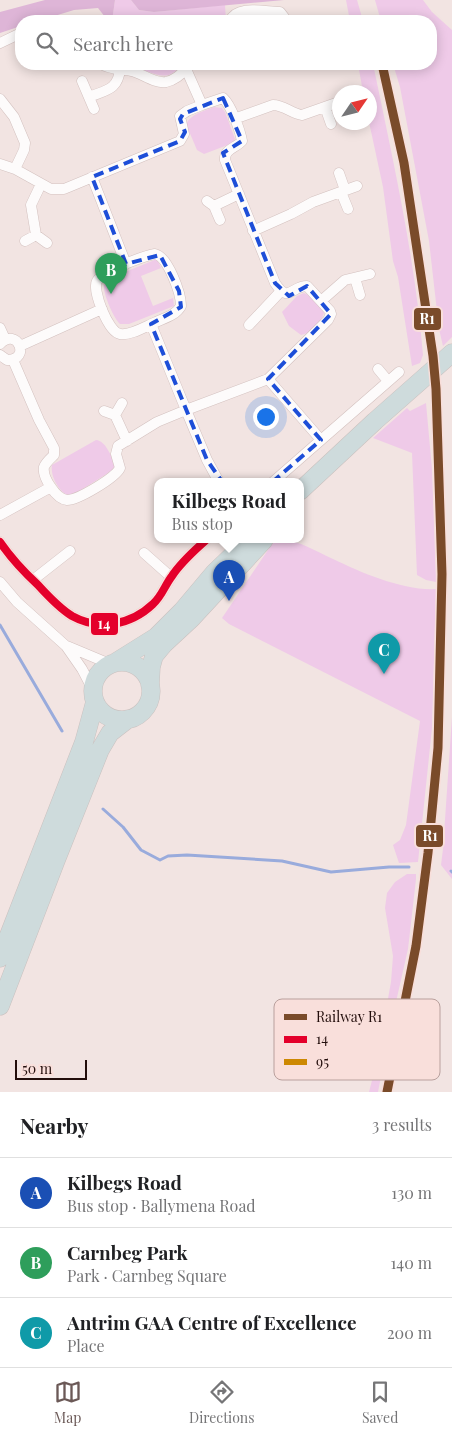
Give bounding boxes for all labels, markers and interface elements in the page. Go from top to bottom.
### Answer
search box [15,15,437,70]
icon: search [33,29,61,57]
text: Search here [73,30,173,56]
north arrow [332,85,377,130]
pin: B [95,253,127,294]
line badge: R1 [413,307,442,331]
text: R1 [419,309,435,328]
your location [253,404,279,430]
popup [154,478,304,543]
text: Kilbegs Road [172,487,286,513]
text: Bus stop [172,513,233,534]
pin: A [213,560,245,601]
line badge: 14 [90,612,119,636]
text: 14 [98,614,110,633]
pin: C [368,633,400,674]
line badge: R1 [415,824,444,848]
text: R1 [422,826,438,845]
legend [274,999,440,1080]
text: Railway R1 [316,1007,382,1026]
text: 14 [316,1029,328,1048]
text: 95 [316,1052,329,1071]
scale bar [15,1057,88,1080]
text: 50 m [22,1059,52,1078]
text: Nearby [20,1111,89,1139]
text: 3 results [372,1114,432,1135]
text: Kilbegs Road [67,1169,182,1195]
text: A [31,1182,41,1203]
text: 130 m [391,1182,432,1203]
text: Bus stop · Ballymena Road [67,1195,256,1216]
text: Carnbeg Park [67,1239,188,1265]
text: B [31,1252,41,1273]
text: 140 m [390,1252,432,1273]
text: Park · Carnbeg Square [67,1265,227,1286]
text: Antrim GAA Centre of Excellence [67,1309,357,1335]
text: C [30,1322,42,1343]
text: 200 m [387,1322,432,1343]
text: Place [67,1335,105,1356]
tab: Map [54,1378,82,1427]
tab: Directions [189,1378,255,1427]
tab: Saved [362,1378,398,1427]

